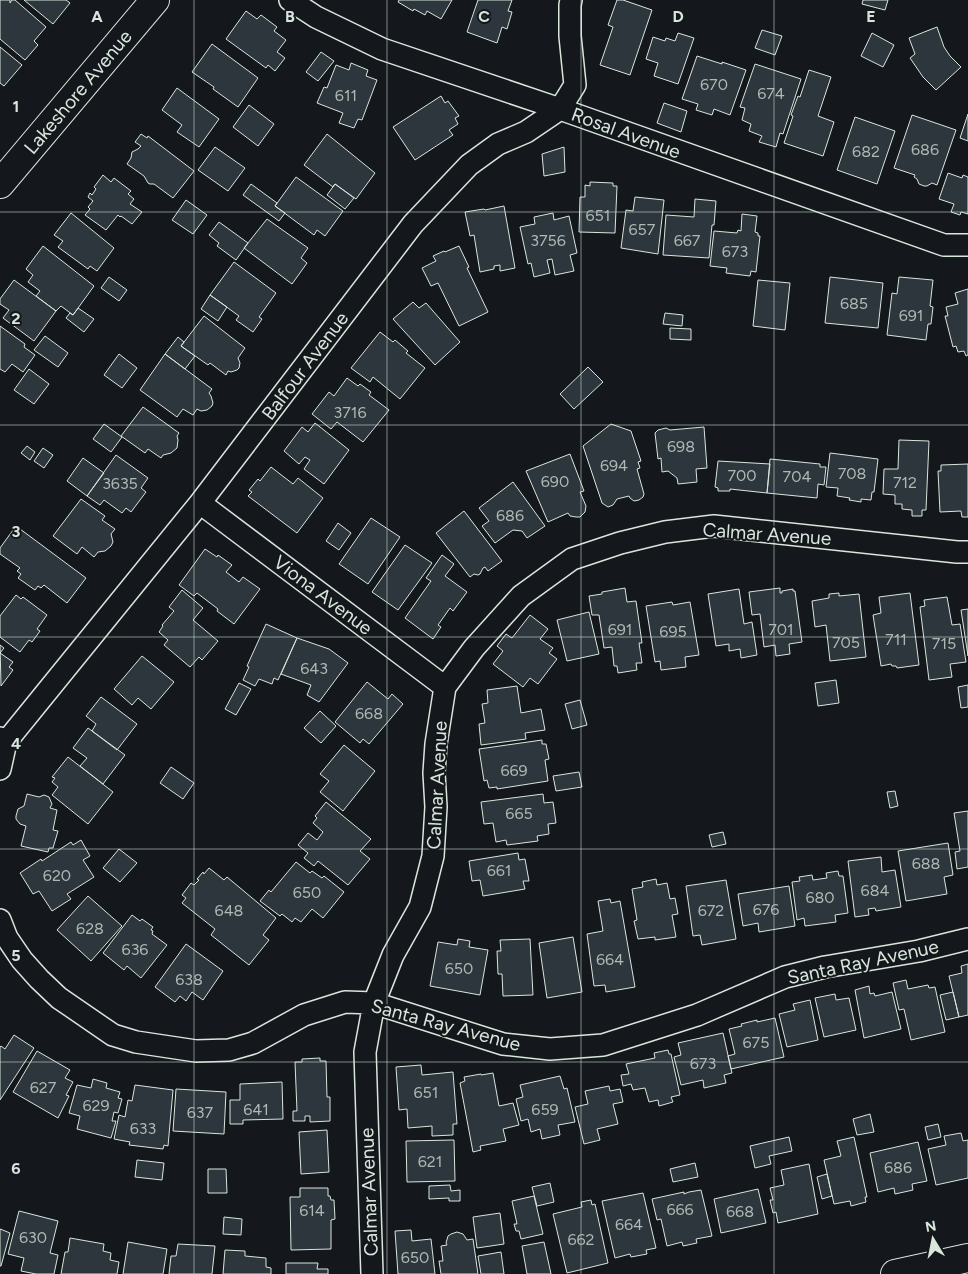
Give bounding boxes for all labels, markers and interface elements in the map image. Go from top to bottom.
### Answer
text: A [91,7,103,26]
text: B [285,7,295,26]
text: C [478,7,490,26]
text: D [672,7,684,26]
text: E [866,7,876,26]
street label: Lakeshore Avenue [19,25,137,159]
house number: 670 [700,75,728,94]
house number: 674 [757,84,785,103]
house number: 611 [335,86,357,105]
text: 1 [13,97,19,116]
street label: Rosal Avenue [568,103,684,163]
house number: 686 [911,140,939,159]
house number: 682 [852,142,880,161]
house number: 651 [586,206,610,225]
house number: 657 [629,220,656,239]
house number: 3756 [530,231,566,250]
house number: 667 [674,231,701,250]
house number: 673 [722,242,748,261]
house number: 685 [840,294,868,313]
house number: 691 [899,306,923,325]
street label: Balfour Avenue [257,307,353,425]
text: 2 [11,309,21,328]
house number: 3716 [334,403,366,422]
house number: 698 [667,437,695,456]
house number: 694 [600,456,628,475]
house number: 708 [838,464,866,483]
house number: 700 [727,466,757,485]
house number: 704 [783,467,811,486]
house number: 690 [541,472,569,491]
house number: 712 [893,473,917,492]
house number: 3635 [102,474,138,493]
house number: 686 [496,506,524,525]
street label: Calmar Avenue [702,518,832,550]
text: 3 [12,522,21,541]
street label: Viona Avenue [269,550,377,640]
house number: 691 [608,620,632,639]
house number: 701 [768,620,794,639]
house number: 695 [659,622,687,641]
house number: 711 [885,630,907,649]
house number: 705 [832,633,860,652]
house number: 715 [932,634,956,653]
house number: 643 [300,659,328,678]
house number: 668 [355,704,383,723]
street label: Calmar Avenue [422,720,452,850]
text: 4 [11,734,21,753]
house number: 669 [500,761,528,780]
house number: 665 [505,804,533,823]
house number: 688 [912,854,940,873]
house number: 661 [487,861,511,880]
house number: 620 [43,866,71,885]
house number: 684 [861,881,889,900]
house number: 650 [293,883,321,902]
house number: 680 [805,888,835,907]
house number: 676 [753,900,779,919]
house number: 648 [215,901,243,920]
house number: 672 [698,901,724,920]
house number: 628 [76,919,104,938]
street label: Santa Ray Avenue [785,935,941,989]
house number: 636 [122,940,148,959]
text: 5 [11,946,21,965]
house number: 664 [596,950,624,969]
house number: 650 [445,959,473,978]
house number: 638 [175,970,203,989]
street label: Santa Ray Avenue [369,994,523,1056]
house number: 675 [743,1033,769,1052]
house number: 673 [690,1054,716,1073]
house number: 627 [30,1078,57,1097]
house number: 651 [414,1083,438,1102]
house number: 629 [82,1096,110,1115]
house number: 641 [243,1100,269,1119]
house number: 659 [531,1100,559,1119]
house number: 637 [187,1103,214,1122]
house number: 633 [130,1119,156,1138]
street label: Calmar Avenue [355,1127,383,1257]
house number: 621 [418,1152,442,1171]
house number: 686 [884,1158,912,1177]
text: 6 [11,1159,21,1178]
house number: 666 [666,1200,694,1219]
house number: 614 [299,1201,325,1220]
house number: 668 [726,1202,754,1221]
north arrow [908,1214,958,1264]
house number: 664 [615,1215,643,1234]
text: N [924,1217,938,1236]
house number: 630 [19,1228,47,1247]
house number: 662 [567,1230,595,1249]
house number: 650 [401,1248,429,1267]

